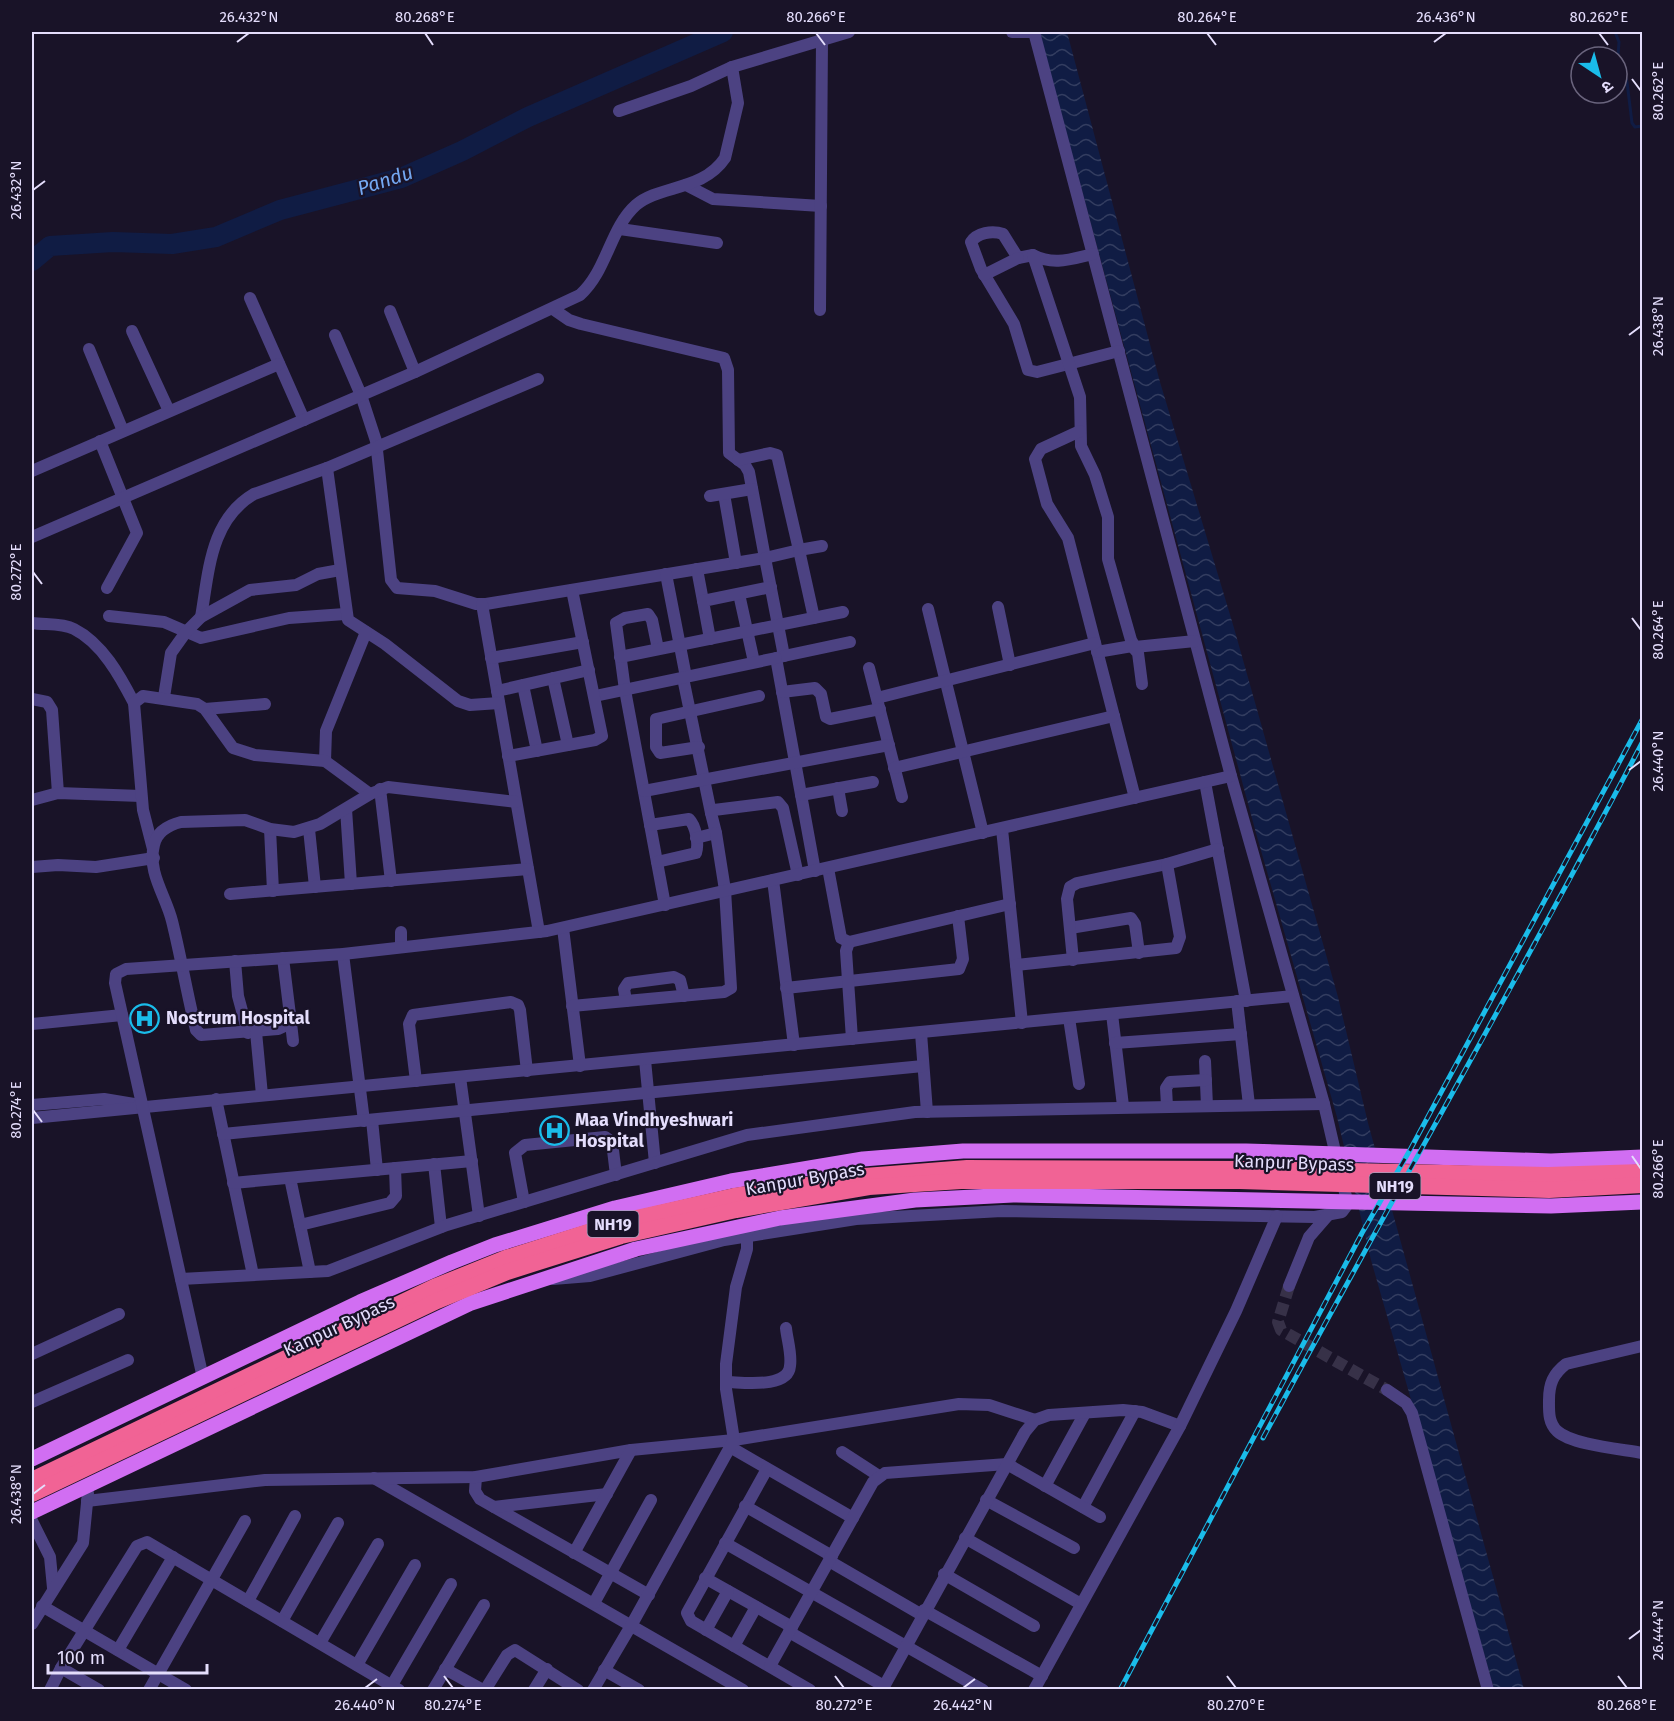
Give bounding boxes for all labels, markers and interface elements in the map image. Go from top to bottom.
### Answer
text: 26.432°N [219,8,279,26]
text: 80.268°E [395,8,455,26]
text: 80.266°E [786,8,846,26]
text: 80.264°E [1177,8,1237,26]
text: 26.436°N [1416,8,1476,26]
text: 80.262°E [1570,8,1628,26]
north arrow [1569,45,1629,105]
text: 80.262°E [1649,62,1667,120]
text: उ [1598,76,1617,98]
text: 26.432°N [7,160,25,220]
water label: Pandu [354,160,416,200]
text: 26.438°N [1649,296,1667,356]
text: 80.272°E [7,543,25,601]
text: 80.264°E [1649,600,1667,660]
text: 26.440°N [1649,731,1667,791]
hospital icon: Nostrum Hospital [129,1002,161,1034]
place label: Nostrum Hospital [166,1007,311,1029]
text: 80.274°E [7,1081,25,1139]
place label: Maa Vindhyeshwari Hospital [575,1109,733,1152]
hospital icon: Maa Vindhyeshwari Hospital [538,1114,570,1146]
text: 80.266°E [1649,1139,1667,1199]
street label: Kanpur Bypass [1234,1150,1354,1176]
street label: Kanpur Bypass [744,1158,866,1200]
road number: NH19 [1370,1173,1420,1199]
road number: NH19 [588,1211,638,1237]
street label: Kanpur Bypass [280,1291,398,1361]
text: 26.438°N [7,1464,25,1524]
text: 26.444°N [1649,1600,1667,1660]
scale bar [48,1637,207,1675]
text: 100 m [57,1647,105,1669]
text: 26.440°N [335,1696,395,1714]
text: 80.274°E [424,1696,482,1714]
text: 80.272°E [815,1696,873,1714]
text: 26.442°N [933,1696,993,1714]
text: 80.270°E [1207,1696,1265,1714]
text: 80.268°E [1597,1696,1657,1714]

